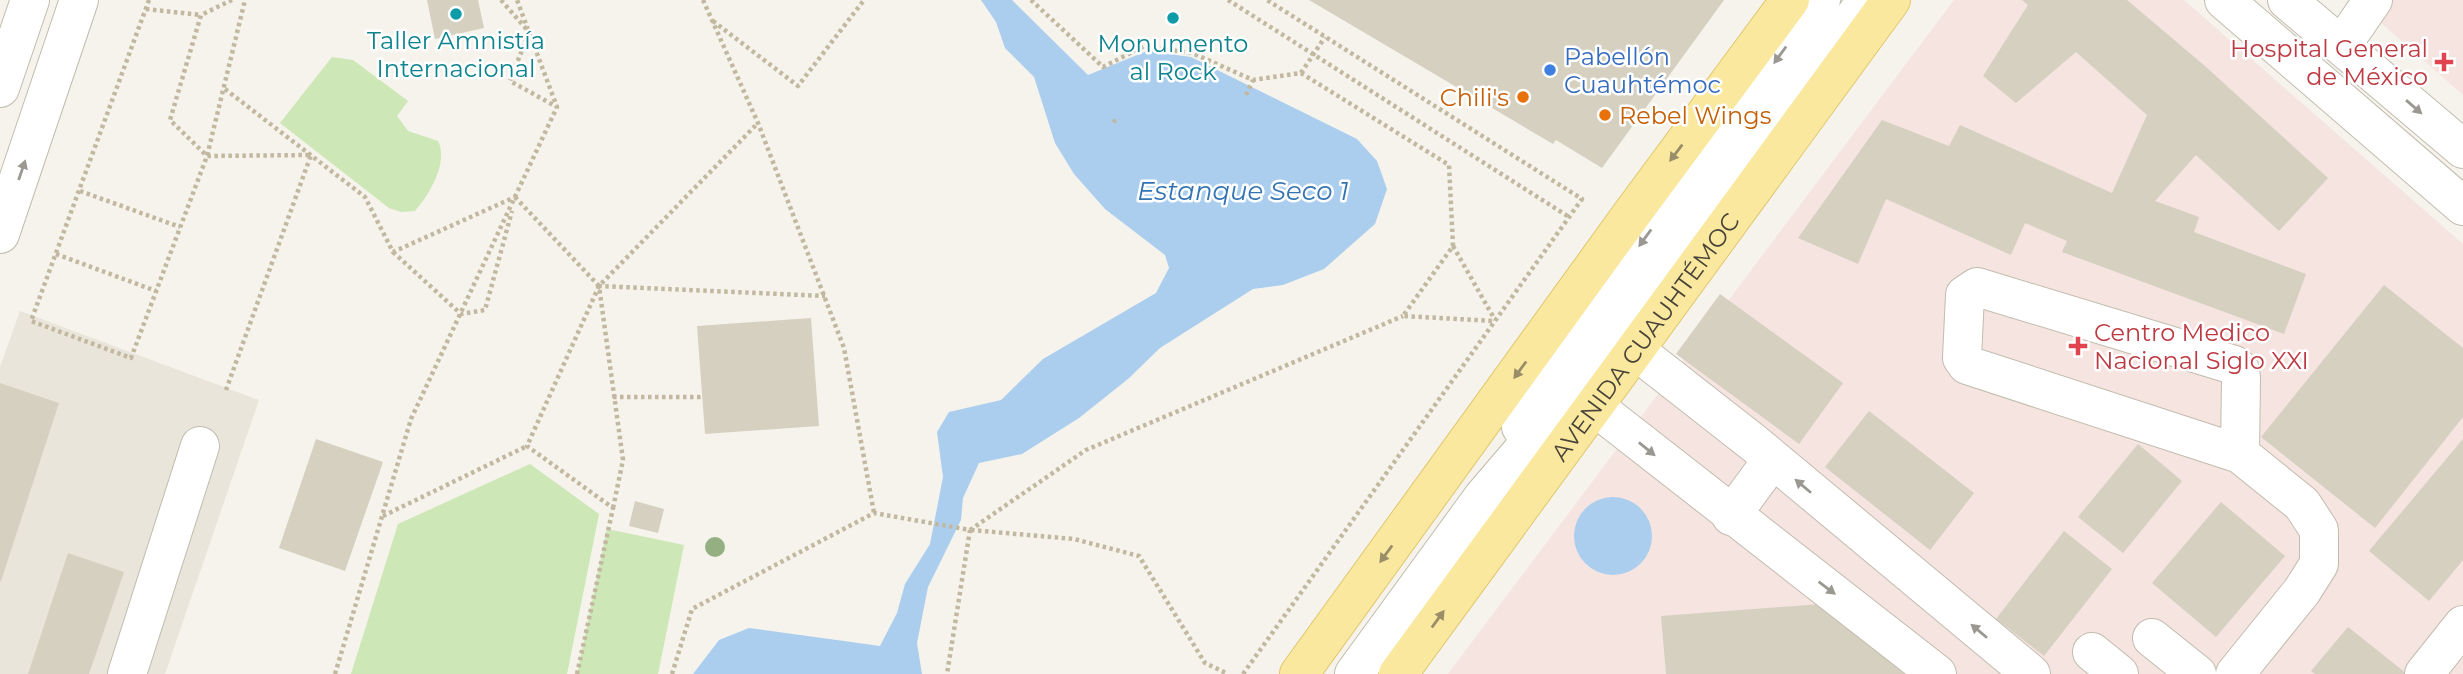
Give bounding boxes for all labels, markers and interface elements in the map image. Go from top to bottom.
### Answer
marker: Taller Amnistía Internacional [448,6,464,22]
marker: Monumento al Rock [1165,10,1181,26]
place label: Taller Amnistía Internacional [367,26,545,83]
place label: Monumento al Rock [1098,29,1248,86]
place label: Hospital General de México [2230,34,2428,91]
place label: Pabellón Cuauhtémoc [1564,42,1721,99]
one-way arrow [1774,46,1788,64]
marker: Hospital General de México [2434,52,2454,72]
marker: Pabellón Cuauhtémoc [1542,62,1558,78]
place label: Chili's [1440,83,1509,112]
marker: Chili's [1515,89,1531,105]
one-way arrow [2405,99,2423,115]
place label: Rebel Wings [1619,101,1771,130]
marker: Rebel Wings [1597,107,1613,123]
one-way arrow [1670,144,1684,162]
one-way arrow [17,159,28,180]
water label: Estanque Seco 1 [1137,175,1349,207]
street label: AVENIDA CUAUHTÉMOC [1545,207,1745,466]
one-way arrow [1638,229,1652,247]
place label: Centro Medico Nacional Siglo XXI [2094,318,2309,375]
marker: Centro Medico Nacional Siglo XXI [2068,336,2088,356]
one-way arrow [1513,361,1527,379]
one-way arrow [1638,441,1656,455]
one-way arrow [1795,478,1813,493]
one-way arrow [1379,545,1393,563]
one-way arrow [1817,581,1836,595]
one-way arrow [1431,610,1445,628]
one-way arrow [1970,623,1988,638]

